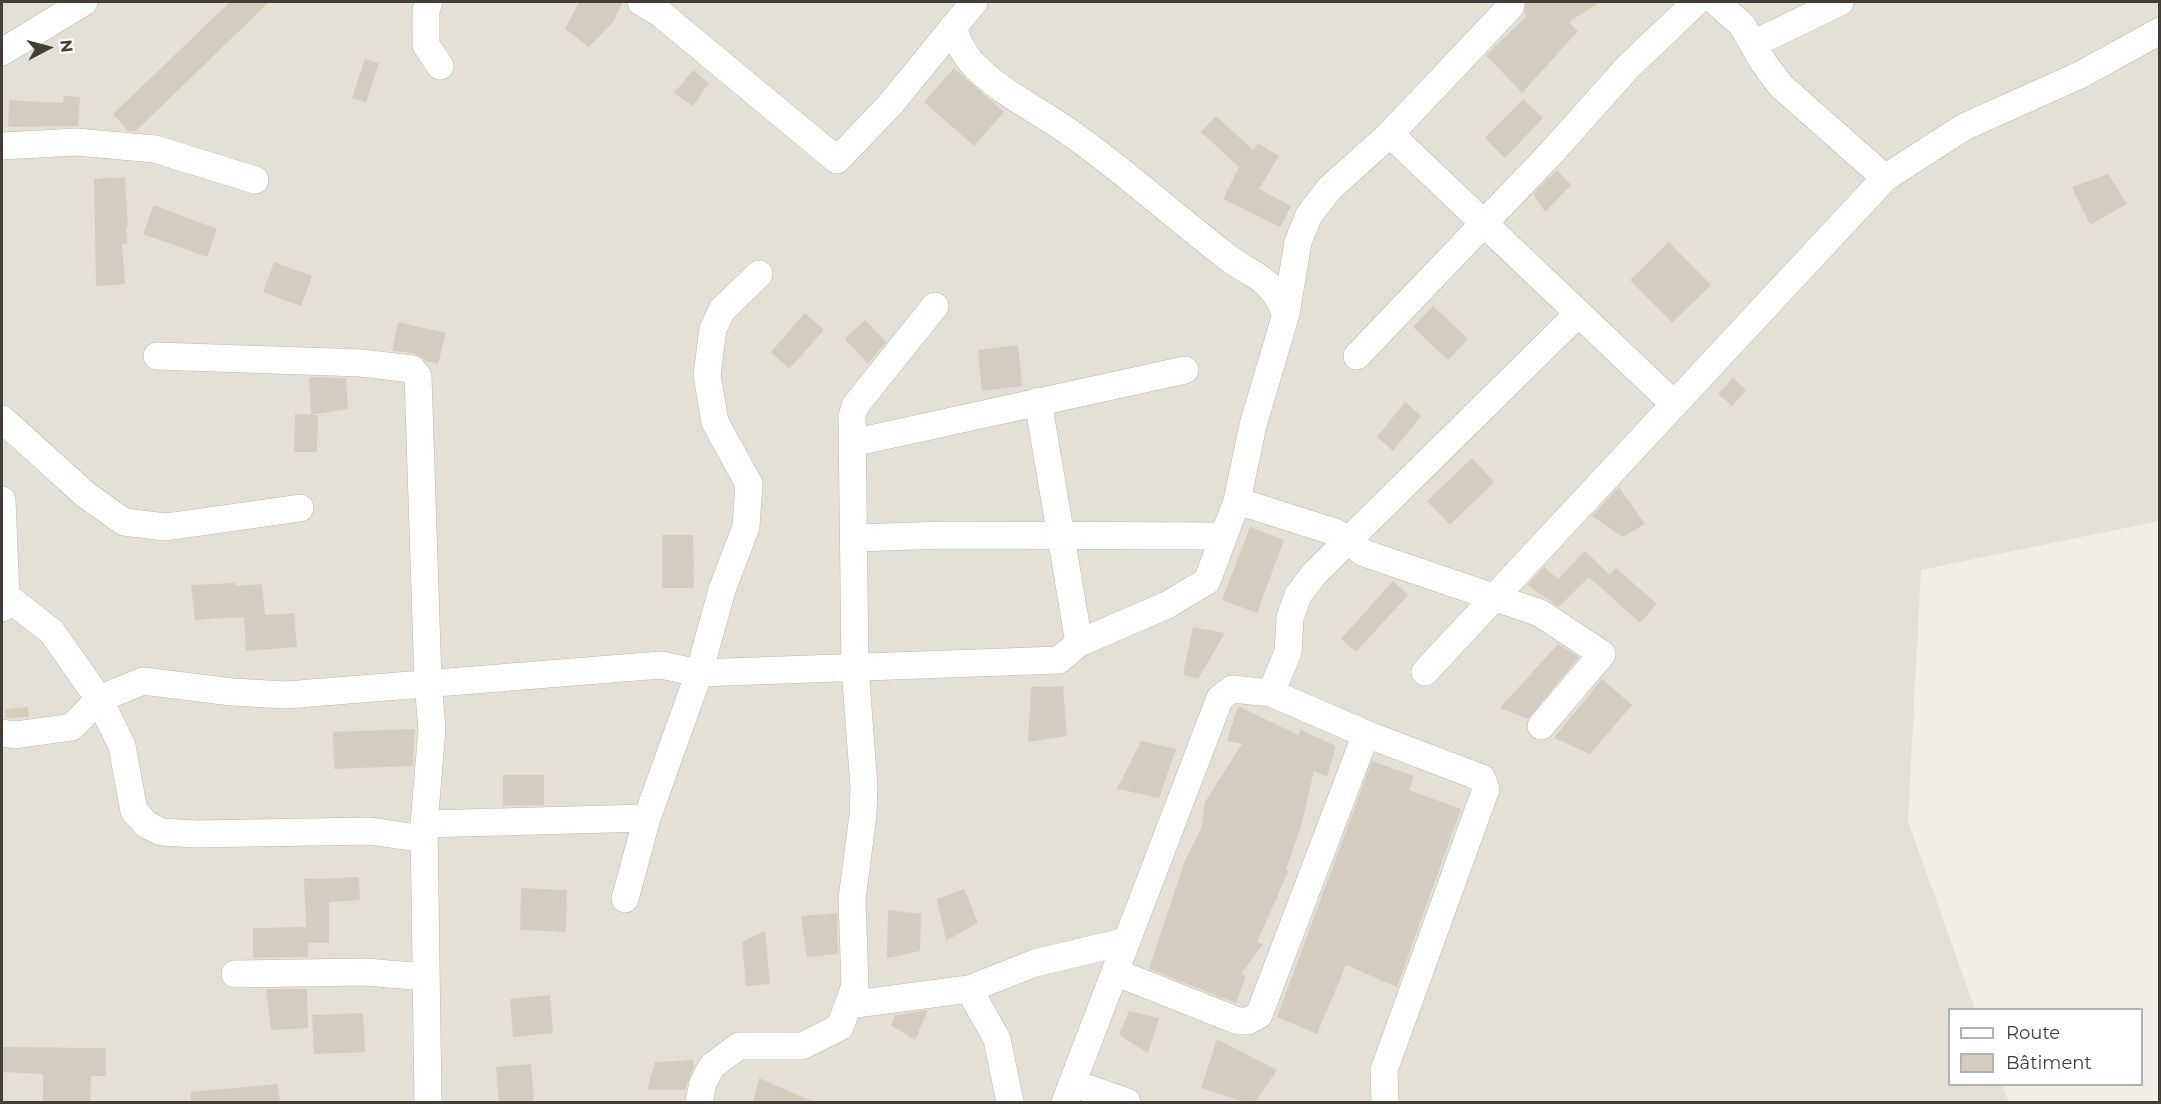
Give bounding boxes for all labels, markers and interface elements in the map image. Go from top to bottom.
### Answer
north arrow [18,18,78,78]
text: N [56,39,77,53]
legend [1948,1008,2143,1086]
text: Route [2006,1022,2060,1044]
text: Bâtiment [2006,1052,2092,1074]

